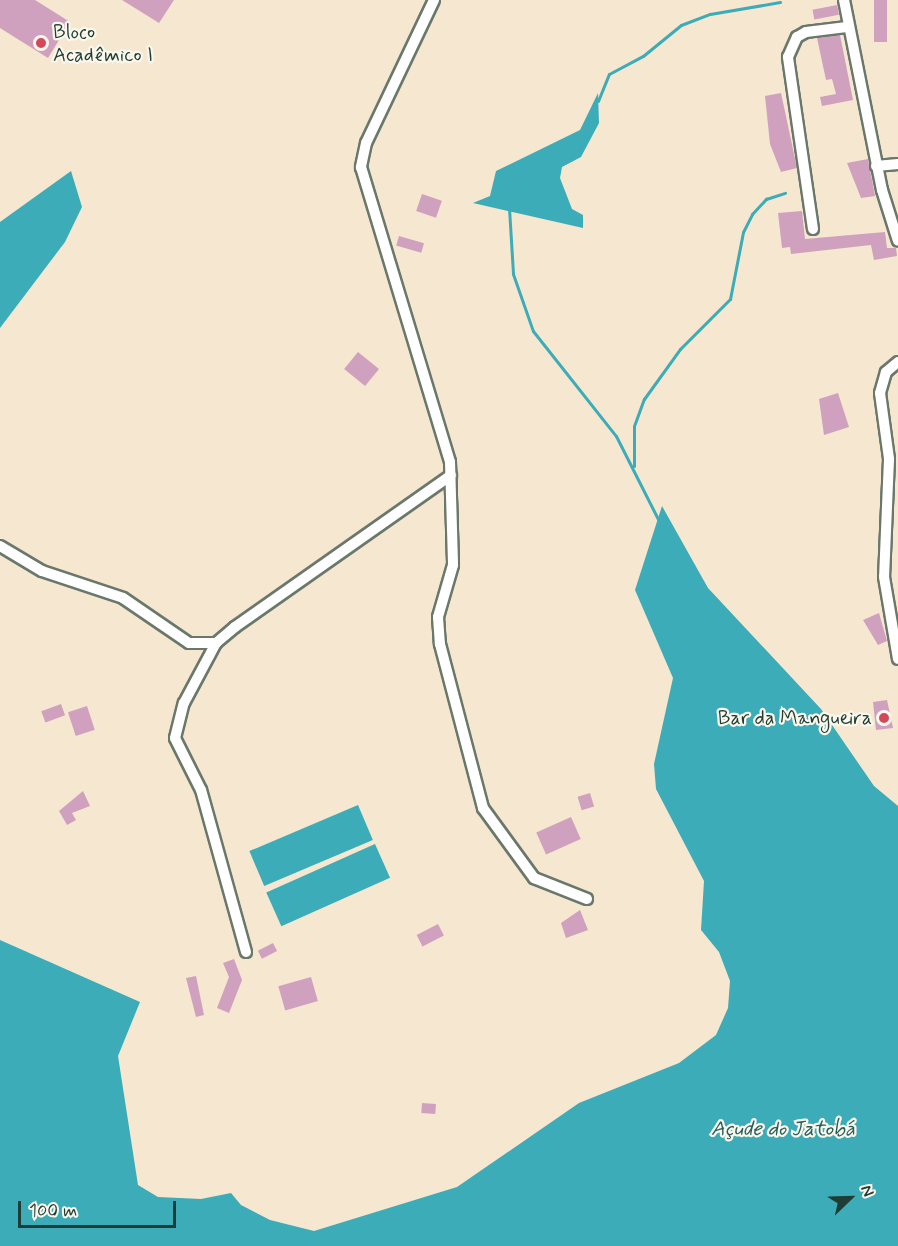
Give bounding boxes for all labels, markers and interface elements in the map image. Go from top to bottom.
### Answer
place label: Bloco Acadêmico I [53,20,158,67]
marker: Bloco Acadêmico I [34,36,48,50]
place label: Bar da Mangueira [723,706,872,730]
marker: Bar da Mangueira [877,711,891,725]
water label: Açude do Jatobá [713,1116,853,1142]
north arrow [820,1168,880,1228]
text: N [855,1182,879,1200]
scale bar [21,1189,178,1227]
text: 100 m [29,1199,77,1223]

